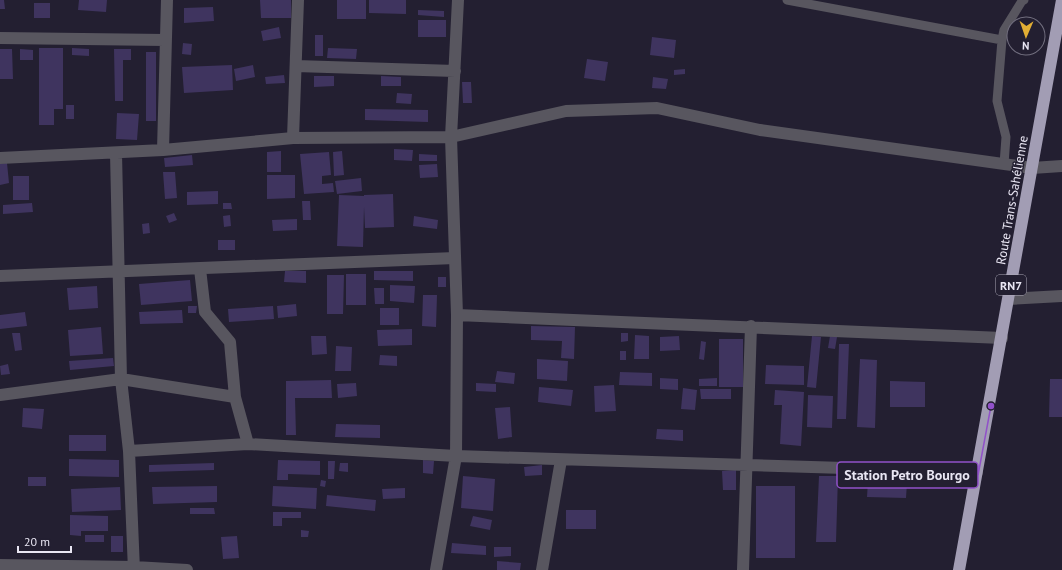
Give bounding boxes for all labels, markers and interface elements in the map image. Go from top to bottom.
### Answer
north arrow [1006,16,1046,56]
text: N [1022,39,1030,53]
street label: Route Trans-Sahélienne [992,134,1032,266]
road number: RN7 [996,275,1026,295]
callout: Station Petro Bourgo [837,462,978,488]
text: Station Petro Bourgo [844,466,970,484]
scale bar [18,528,71,554]
text: 20 m [24,534,50,549]

